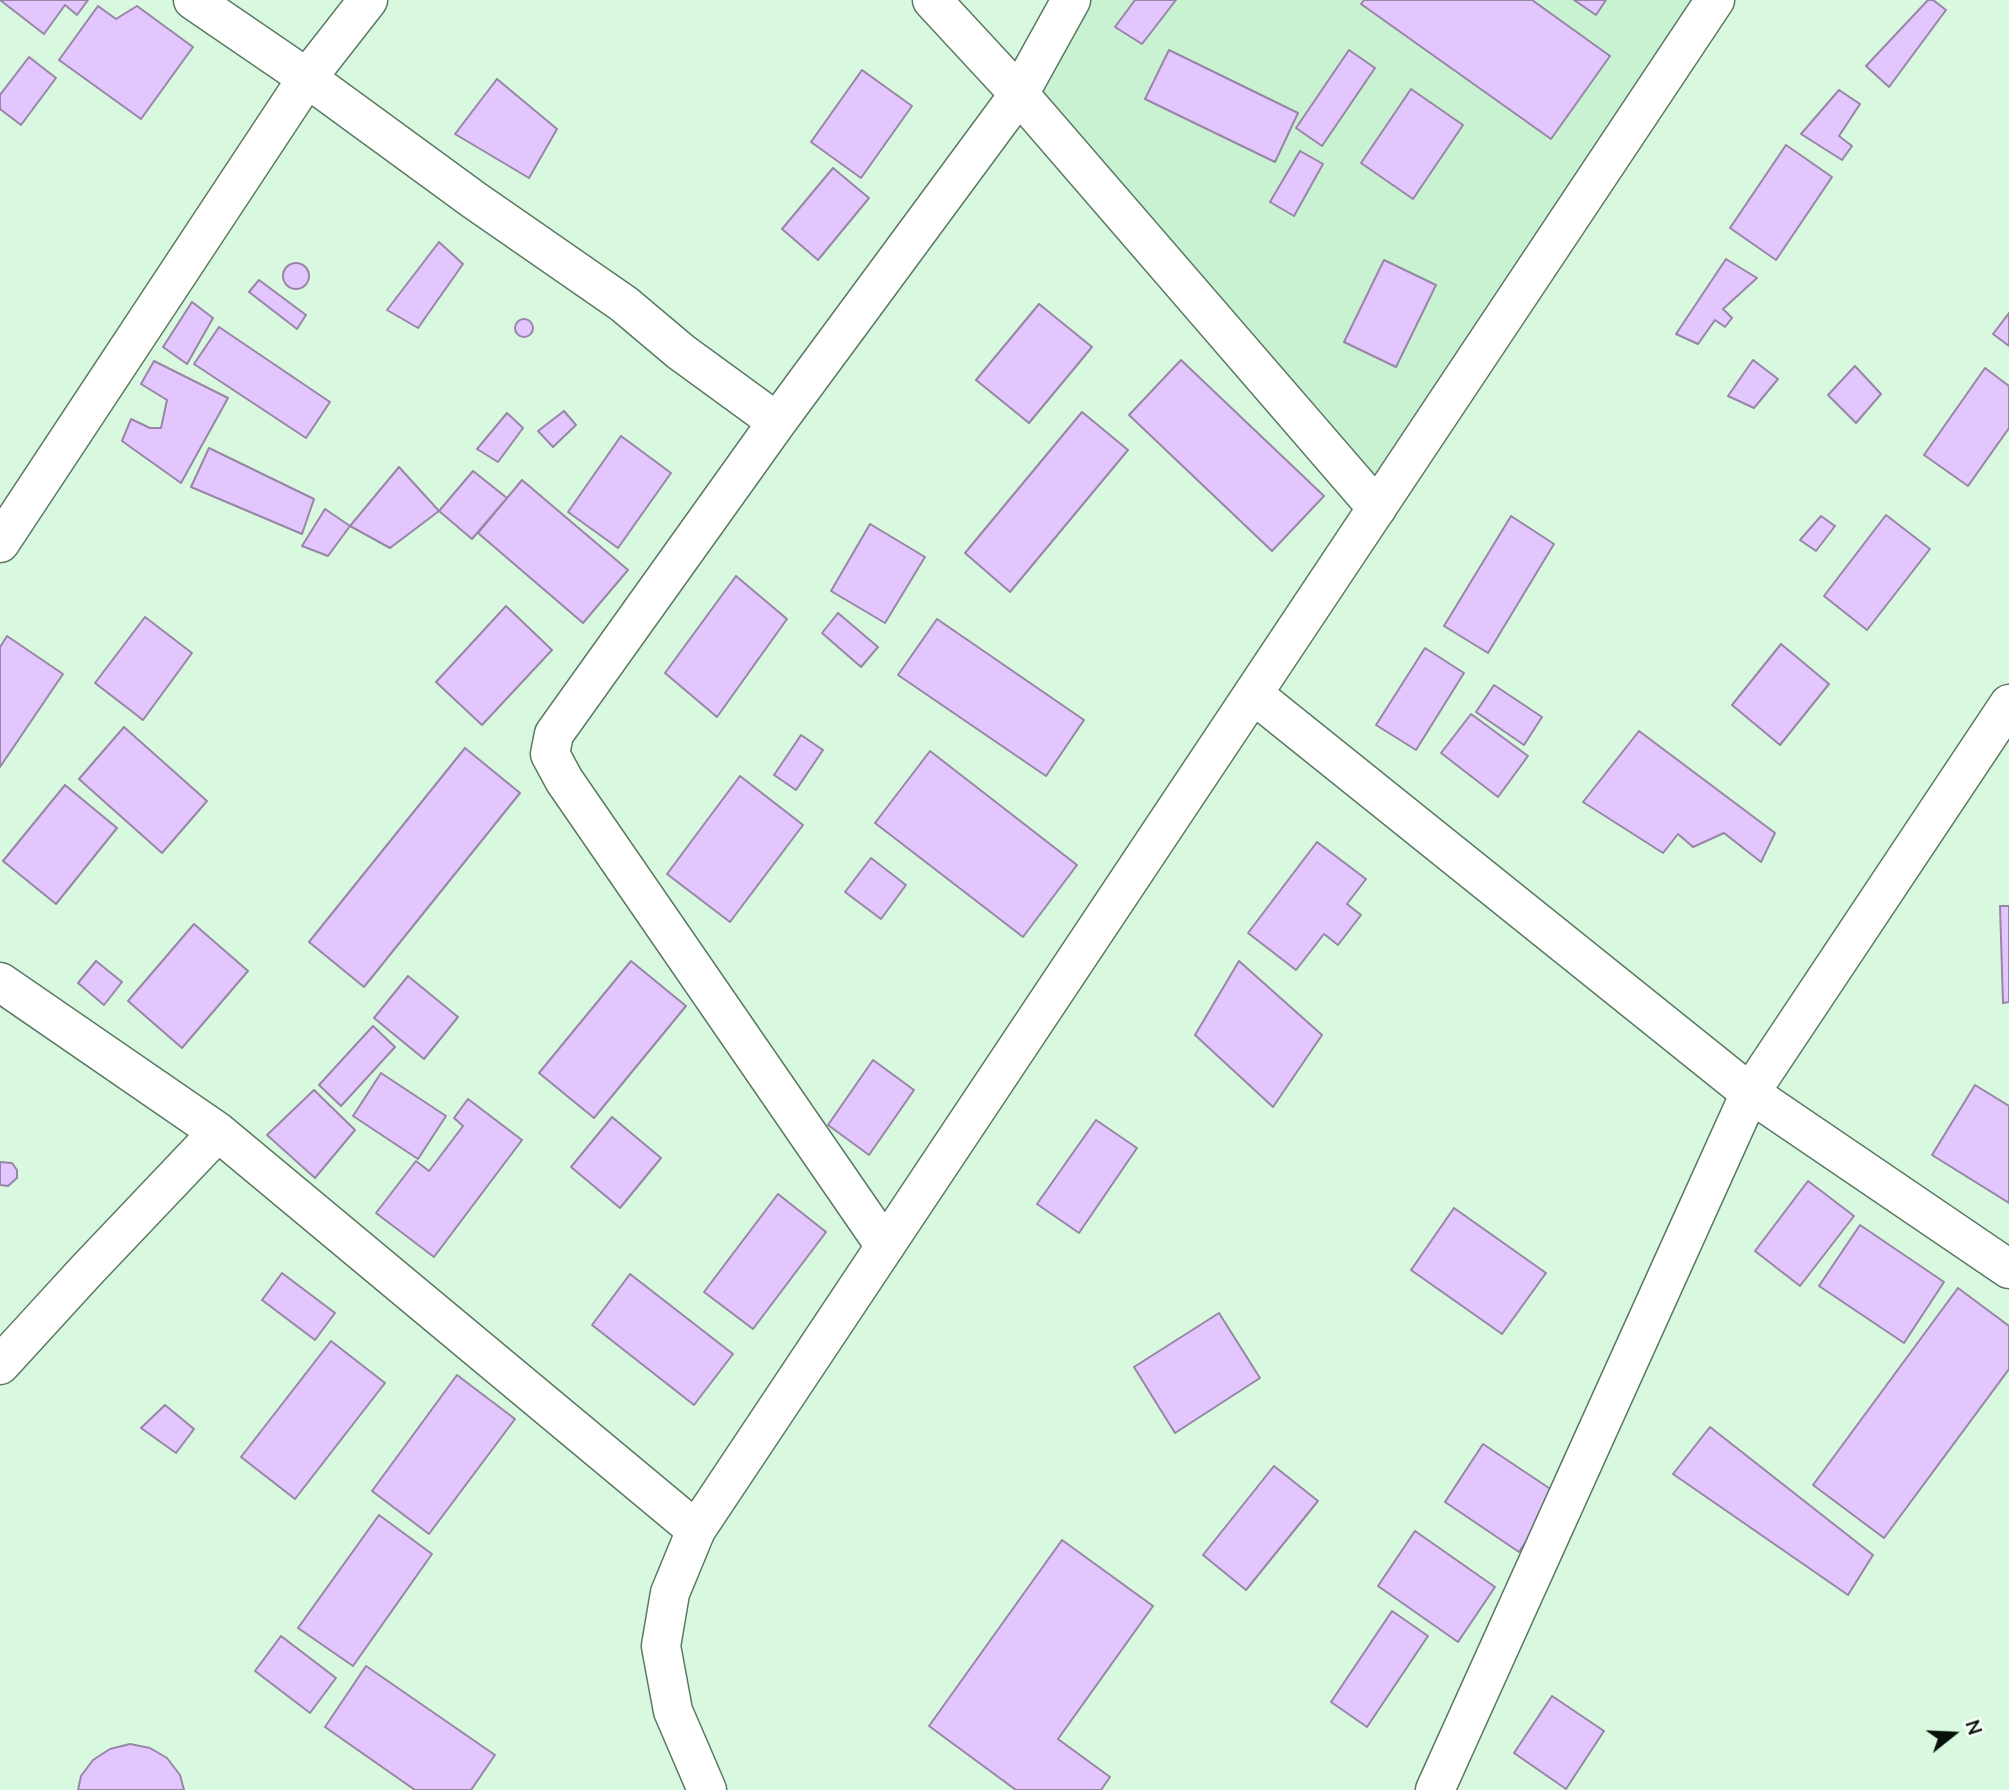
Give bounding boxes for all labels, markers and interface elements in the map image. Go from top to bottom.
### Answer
north arrow [1918,1699,1988,1769]
text: N [1958,1717,1988,1738]

